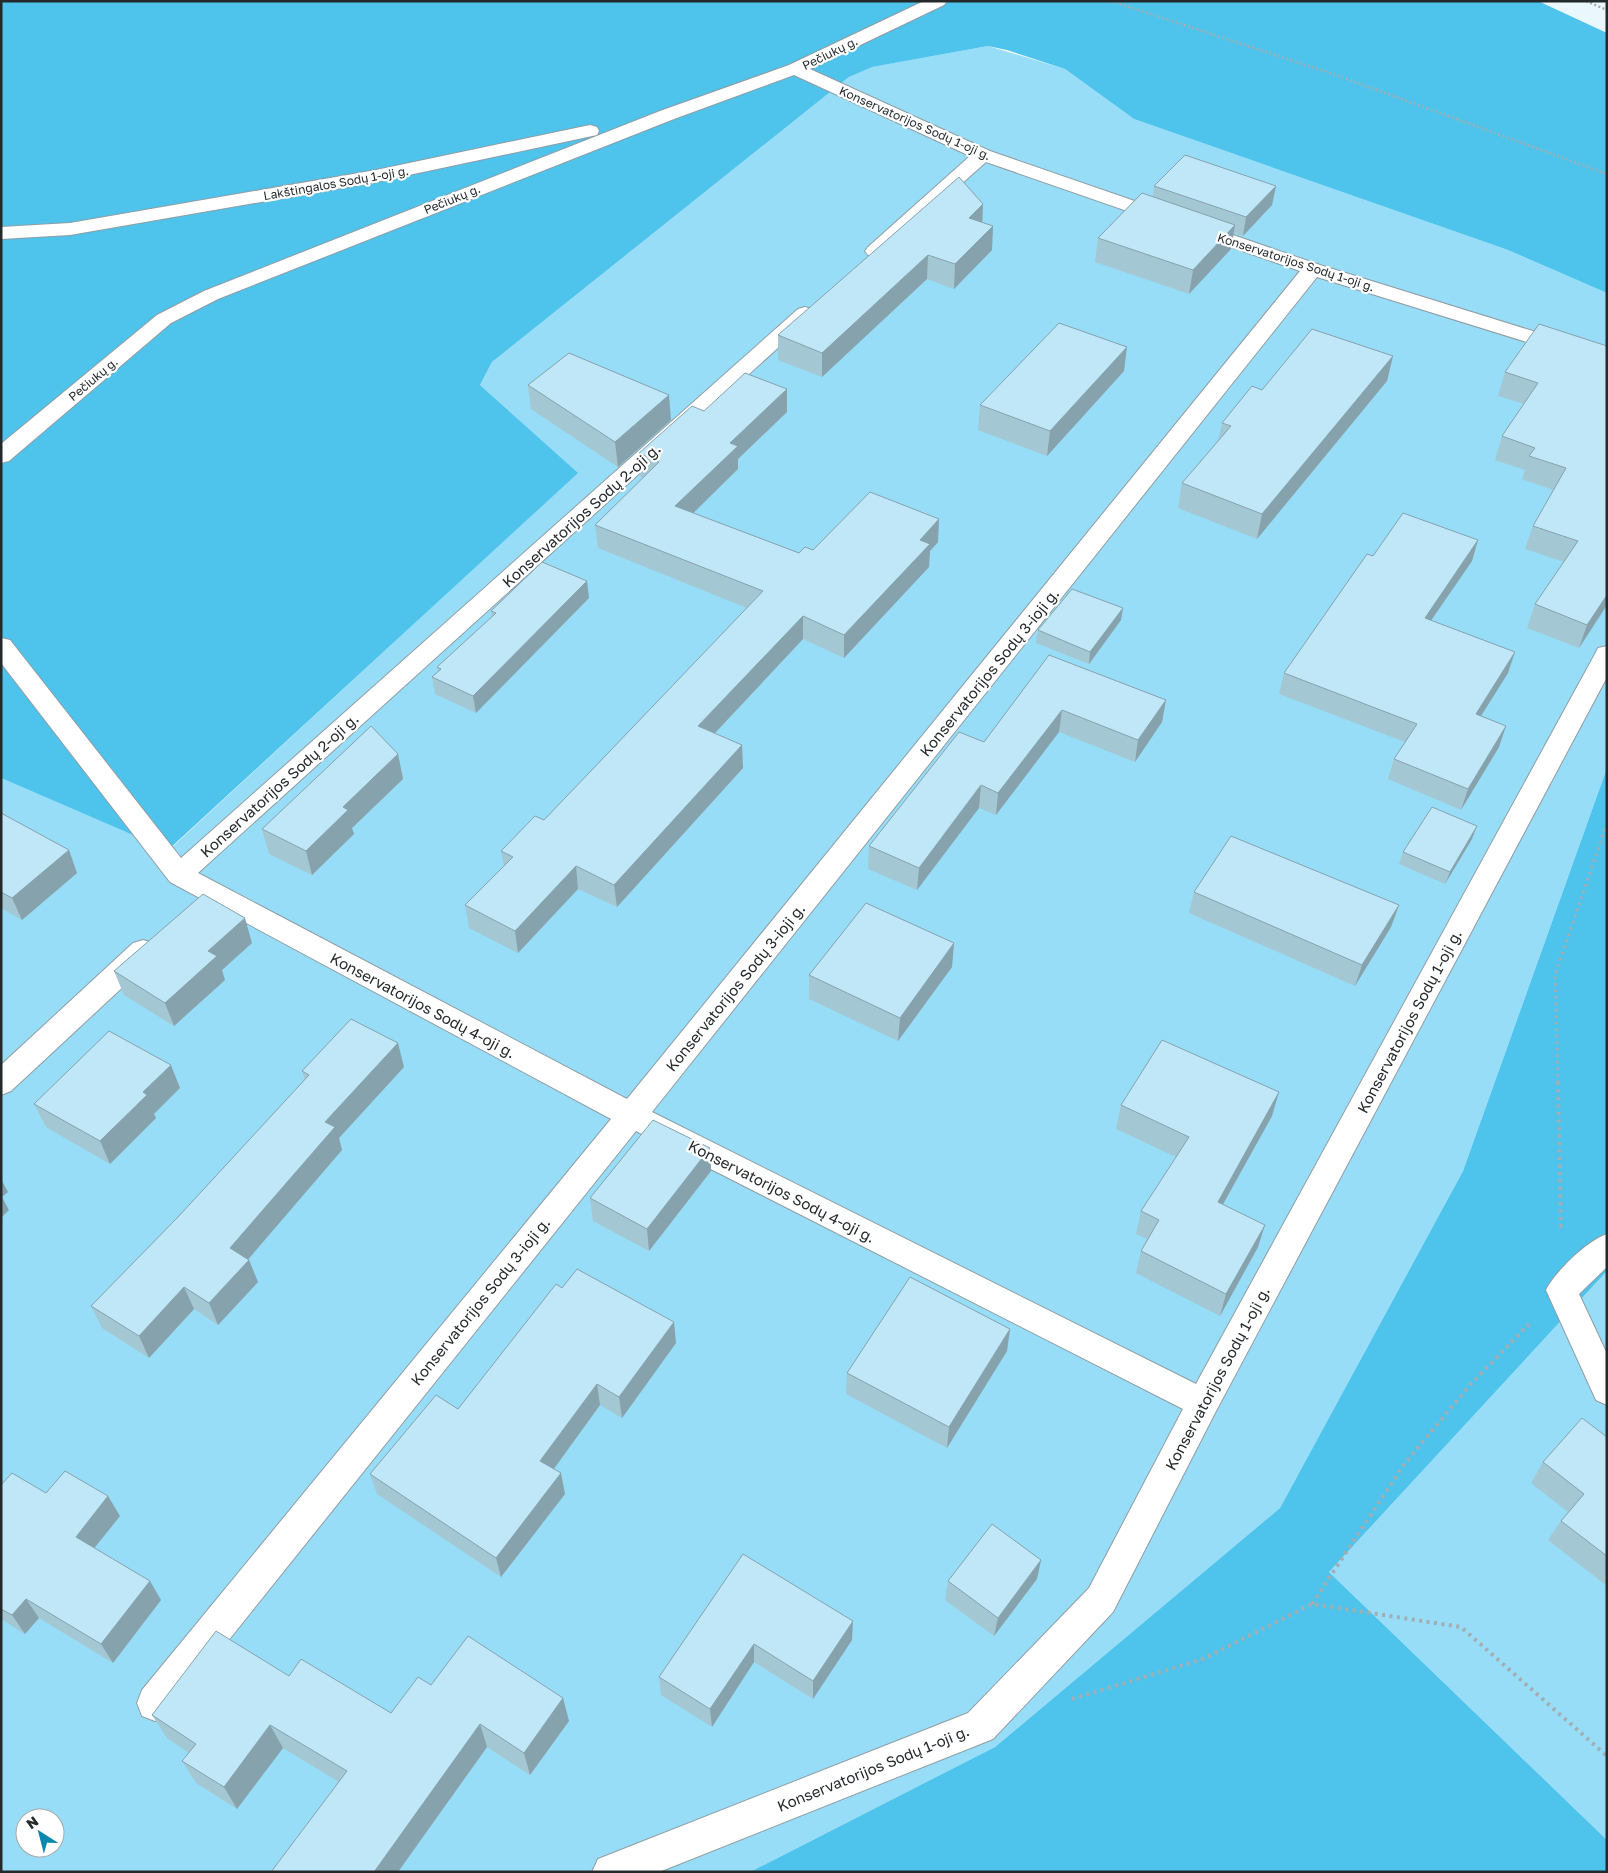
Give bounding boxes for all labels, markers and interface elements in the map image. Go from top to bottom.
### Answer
street label: Pečiukų g. [800,33,860,73]
street label: Konservatorijos Sodų 1-oji g. [837,83,993,163]
street label: Lakštingalos Sodų 1-oji g. [262,163,410,203]
street label: Pečiukų g. [421,181,483,217]
street label: Konservatorijos Sodų 1-oji g. [1216,229,1376,295]
street label: Pečiukų g. [65,354,121,404]
street label: Konservatorijos Sodų 2-oji g. [498,439,664,591]
street label: Konservatorijos Sodų 3-ioji g. [916,584,1062,760]
street label: Konservatorijos Sodų 2-oji g. [196,709,362,861]
street label: Konservatorijos Sodų 3-ioji g. [662,899,808,1075]
street label: Konservatorijos Sodų 1-oji g. [1353,926,1465,1116]
street label: Konservatorijos Sodų 4-oji g. [327,948,519,1062]
street label: Konservatorijos Sodų 4-oji g. [686,1136,878,1246]
street label: Konservatorijos Sodų 3-ioji g. [407,1213,553,1389]
street label: Konservatorijos Sodų 1-oji g. [1161,1283,1273,1473]
street label: Konservatorijos Sodų 1-oji g. [774,1721,972,1815]
north arrow [15,1808,65,1858]
text: N [23,1812,41,1832]

